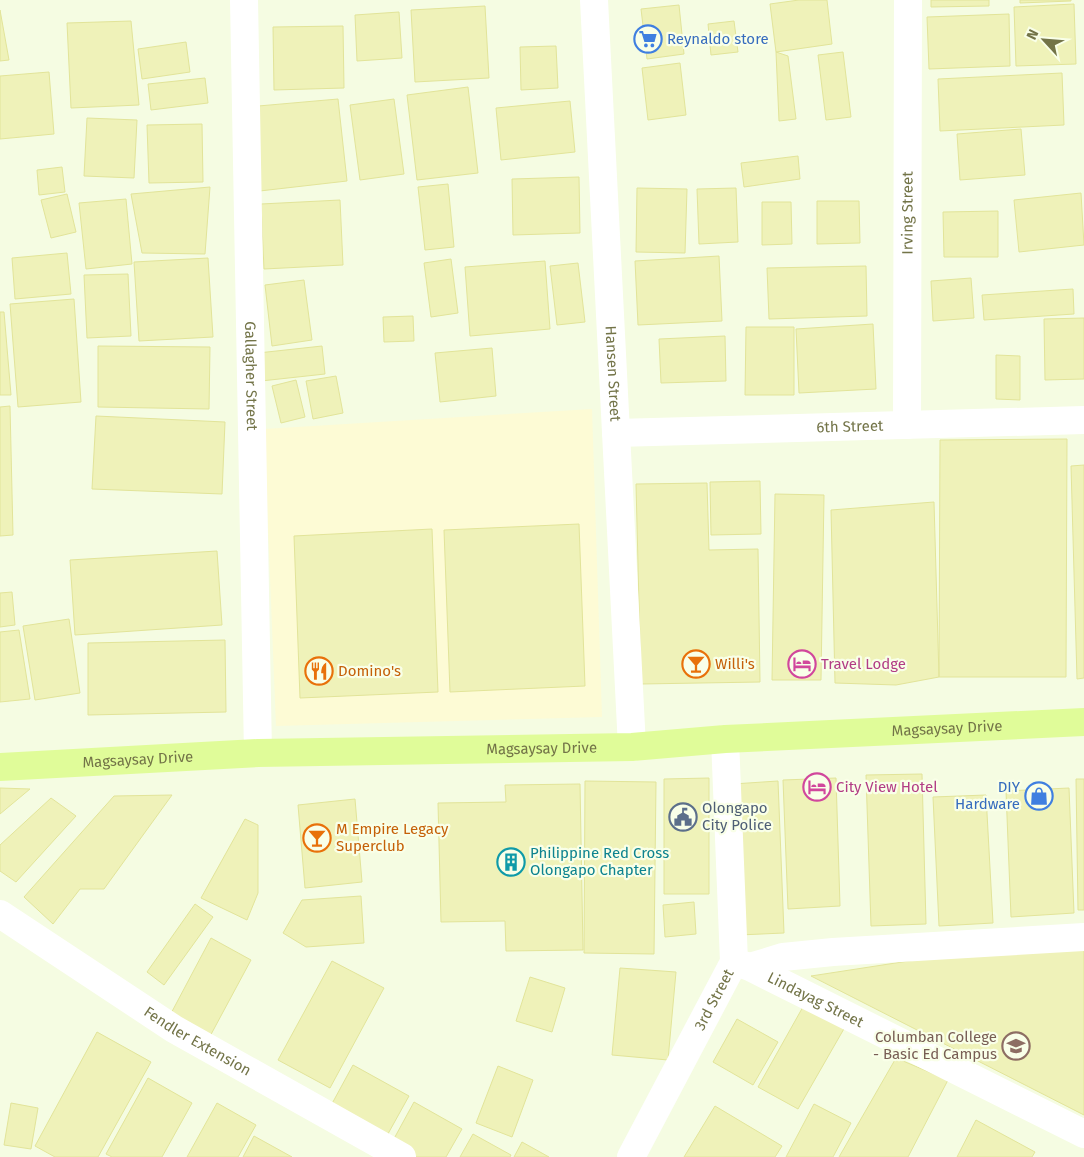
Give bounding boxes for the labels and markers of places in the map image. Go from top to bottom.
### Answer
supermarket icon: Reynaldo store [633,24,663,54]
place label: Reynaldo store [667,30,769,48]
bar icon: Willi's [681,649,711,679]
hotel icon: Travel Lodge [787,649,817,679]
place label: Willi's [715,655,755,673]
place label: Travel Lodge [821,655,906,673]
restaurant icon: Domino's [304,656,334,686]
place label: Domino's [338,662,401,680]
hotel icon: City View Hotel [802,772,832,802]
place label: City View Hotel [836,778,938,796]
place label: DIY Hardware [955,778,1021,813]
shop icon: DIY Hardware [1024,781,1054,811]
place label: Olongapo City Police [702,799,772,834]
public building icon: Olongapo City Police [668,802,698,832]
place label: M Empire Legacy Superclub [336,820,449,855]
bar icon: M Empire Legacy Superclub [302,823,332,853]
place label: Philippine Red Cross Olongapo Chapter [530,844,669,879]
building icon: Philippine Red Cross Olongapo Chapter [496,847,526,877]
place label: Columban College - Basic Ed Campus [873,1028,997,1063]
school or university icon: Columban College - Basic Ed Campus [1001,1031,1031,1061]

